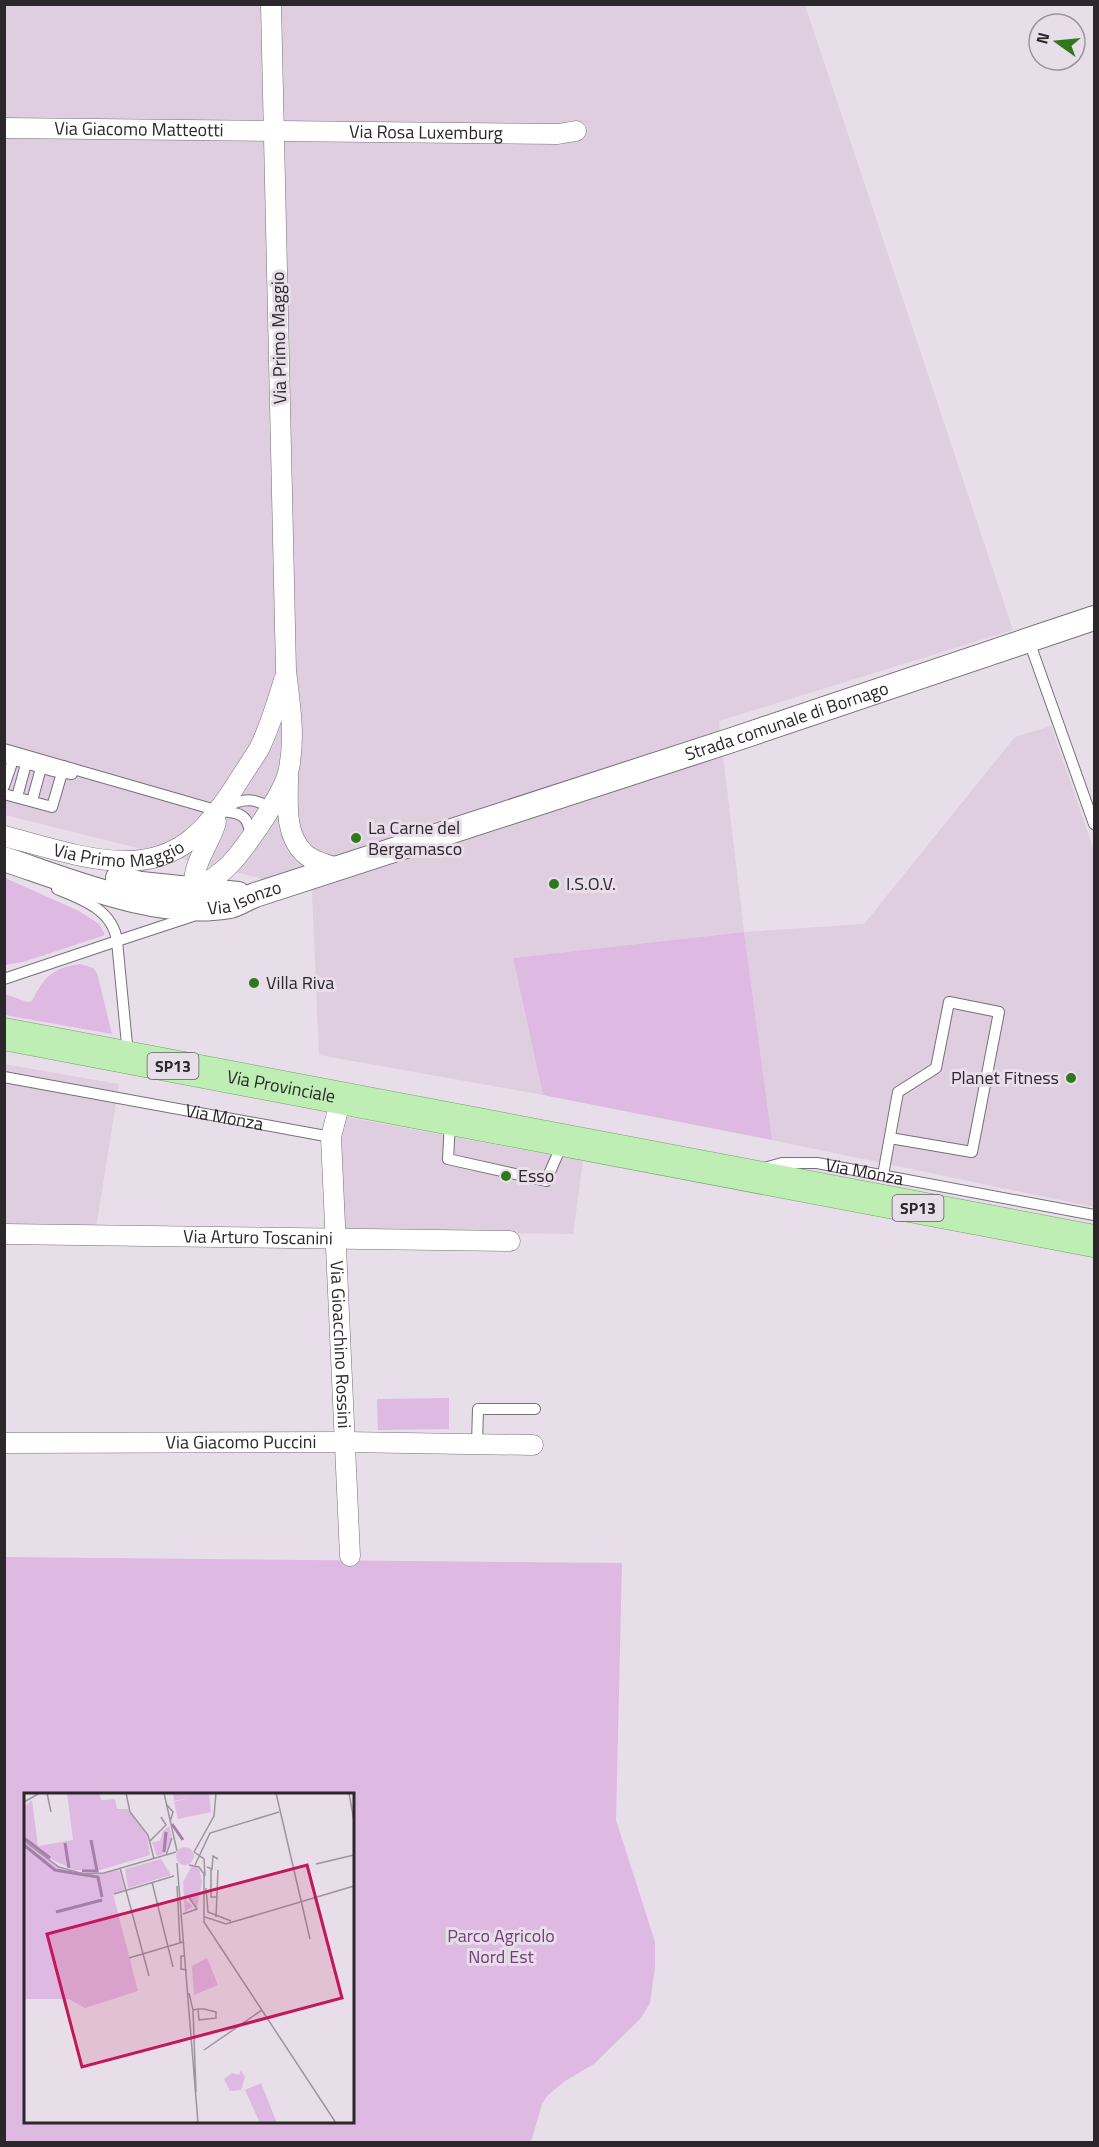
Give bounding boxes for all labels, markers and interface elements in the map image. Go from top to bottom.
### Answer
north arrow [1027,12,1087,72]
text: N [1029,30,1056,47]
street label: Via Giacomo Matteotti [54,115,224,143]
street label: Via Rosa Luxemburg [349,118,503,146]
street label: Via Primo Maggio [264,271,293,405]
street label: Strada comunale di Bornago [681,674,892,767]
place label: La Carne del Bergamasco [368,814,462,862]
marker: La Carne del Bergamasco [349,831,363,845]
street label: Via Primo Maggio [50,833,189,874]
place label: I.S.O.V. [566,870,616,897]
street label: Via Isonzo [206,873,285,922]
marker: I.S.O.V. [547,877,561,891]
place label: Villa Riva [266,969,334,996]
marker: Villa Riva [247,976,261,990]
road number: SP13 [148,1053,198,1079]
street label: Via Provinciale [225,1063,338,1110]
place label: Planet Fitness [951,1064,1059,1091]
marker: Planet Fitness [1064,1071,1078,1085]
street label: Via Monza [183,1097,266,1137]
street label: Via Monza [823,1151,906,1192]
place label: Esso [518,1162,554,1189]
marker: Esso [499,1169,513,1183]
road number: SP13 [892,1195,944,1221]
street label: Via Arturo Toscanini [183,1222,333,1252]
street label: Via Gioacchino Rossini [324,1260,358,1429]
street label: Via Giacomo Puccini [166,1428,316,1456]
inset map [24,1793,354,2123]
park label: Parco Agricolo Nord Est [447,1922,555,1970]

